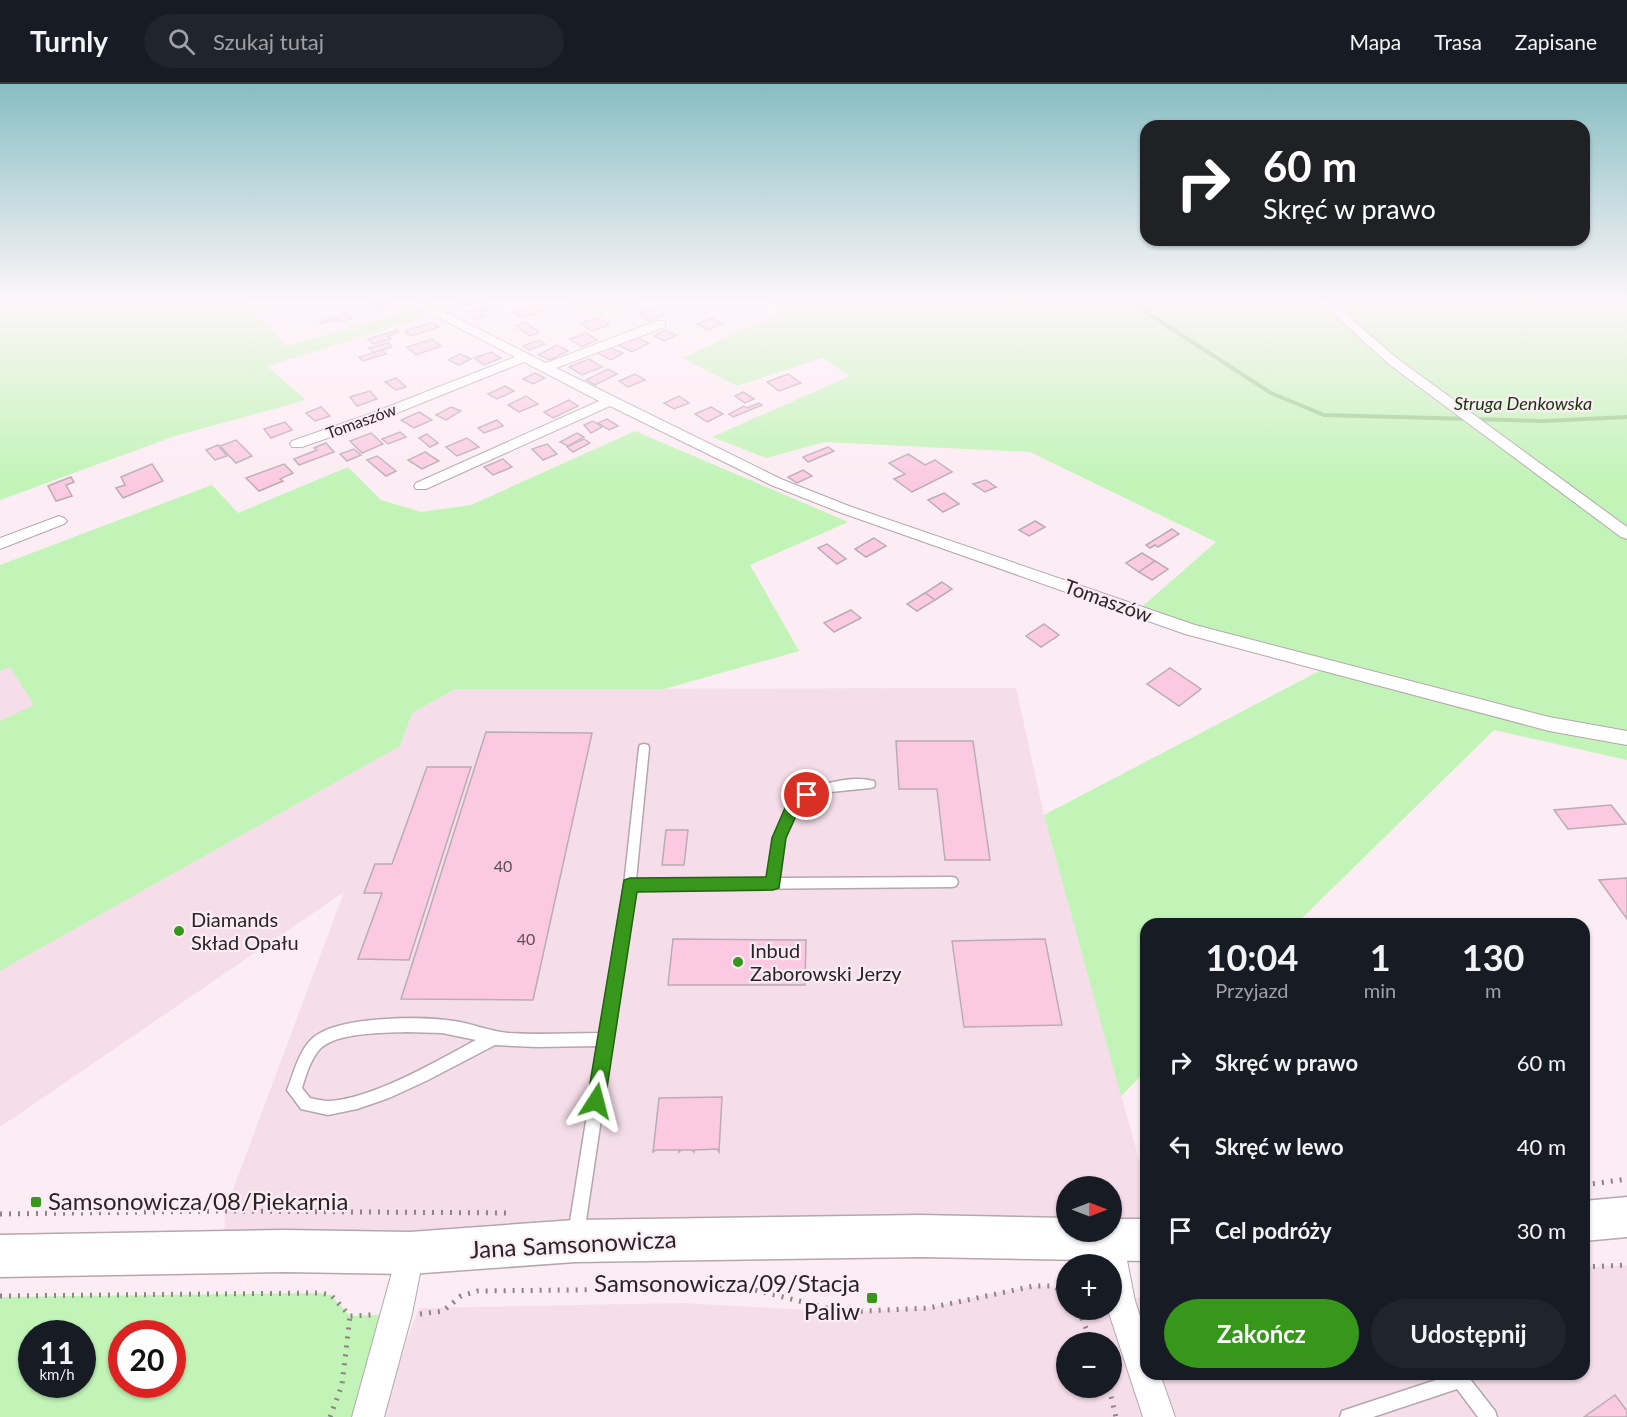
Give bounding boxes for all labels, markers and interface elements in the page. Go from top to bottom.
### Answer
search box [144,14,564,68]
text: Turnly [30,24,108,58]
icon: search [165,25,198,58]
text: Szukaj tutaj [213,28,324,55]
text: Mapa [1349,29,1401,54]
text: Trasa [1434,29,1482,54]
text: Zapisane [1515,29,1597,54]
text: 60 m [1263,141,1357,191]
icon: right [1164,144,1242,222]
text: Skręć w prawo [1263,192,1436,225]
water label: Struga Denkowska [1454,392,1592,414]
street label: Tomaszów [323,399,399,442]
street label: Tomaszów [1061,573,1156,627]
pin [781,769,832,820]
icon: arrive [790,778,823,811]
house number: 40 [494,856,512,875]
place label: Diamands Skład Opału [191,907,299,954]
marker: Diamands Skład Opału [172,924,186,938]
house number: 40 [517,929,535,948]
text: 10:04 [1206,935,1298,979]
text: 1 [1370,935,1391,979]
text: 130 [1462,935,1524,979]
place label: Inbud Zaborowski Jerzy [750,938,902,985]
marker: Inbud Zaborowski Jerzy [731,955,745,969]
text: Przyjazd [1215,978,1289,1002]
text: min [1364,978,1396,1002]
text: m [1485,978,1501,1002]
icon: right [1164,1046,1197,1079]
text: Skręć w prawo [1215,1049,1358,1076]
text: 60 m [1517,1049,1566,1076]
position arrow [564,1069,628,1133]
icon: left [1164,1130,1197,1163]
text: Skręć w lewo [1215,1133,1344,1160]
text: 40 m [1517,1133,1566,1160]
north arrow [1056,1176,1122,1242]
map controls [1056,1176,1122,1398]
place label: Samsonowicza/08/Piekarnia [48,1186,348,1215]
marker: Samsonowicza/08/Piekarnia [29,1195,43,1209]
icon: arrive [1164,1214,1197,1247]
text: Cel podróży [1215,1217,1332,1244]
text: 30 m [1517,1217,1566,1244]
street label: Jana Samsonowicza [469,1224,677,1263]
button: + [1056,1254,1122,1320]
place label: Samsonowicza/09/Stacja Paliw [594,1268,860,1325]
marker: Samsonowicza/09/Stacja Paliw [865,1291,879,1305]
button: Zakończ [1164,1299,1359,1368]
button: Udostępnij [1371,1299,1566,1368]
speed limit sign: 20 [108,1320,186,1398]
button: − [1056,1332,1122,1398]
text: 11 [40,1334,74,1370]
text: km/h [39,1365,75,1383]

